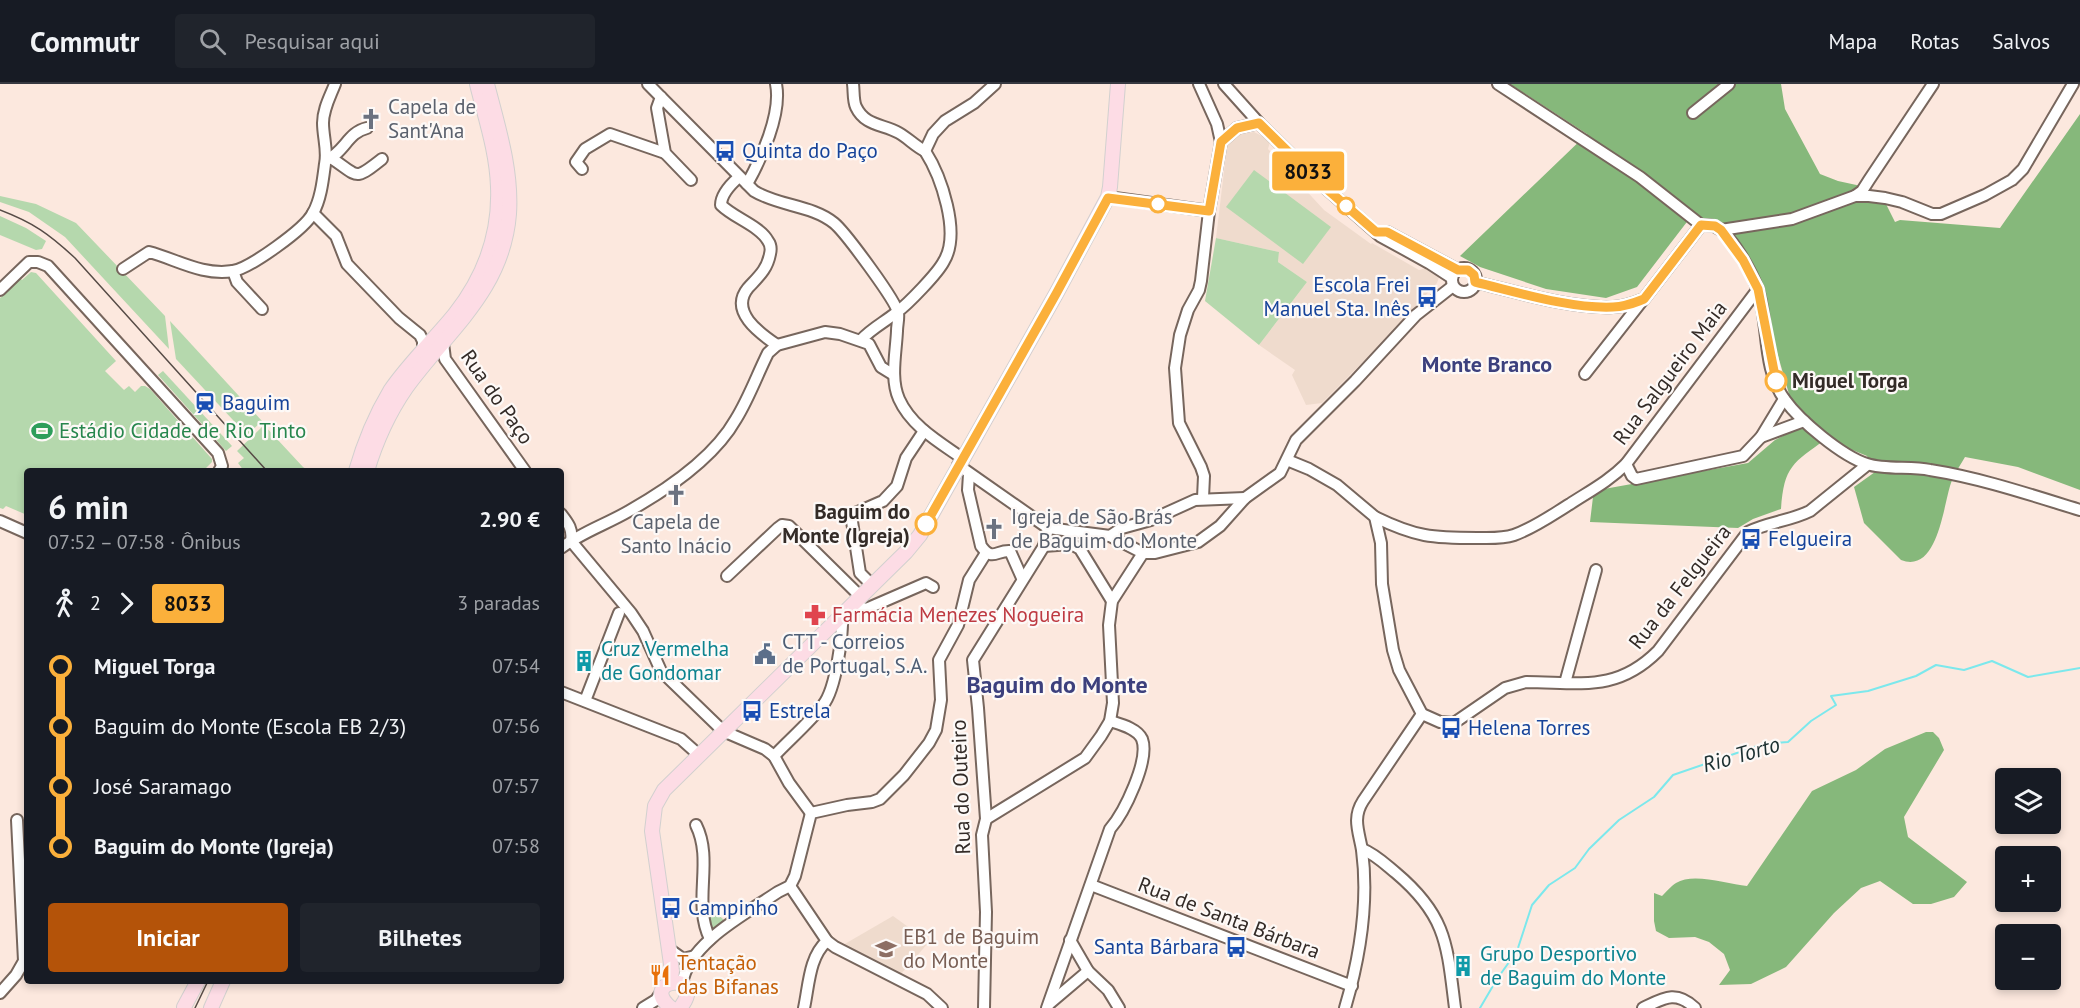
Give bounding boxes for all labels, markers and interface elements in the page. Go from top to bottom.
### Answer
search box [175,14,595,68]
text: Commutr [30,23,139,60]
icon: search [196,25,229,58]
text: Pesquisar aqui [244,27,380,55]
text: Mapa [1828,28,1877,55]
text: Rotas [1910,28,1959,55]
text: Salvos [1992,28,2050,55]
place label: Capela de Sant'Ana [388,93,476,144]
church icon: Capela de Sant'Ana [359,107,383,131]
place label: Quinta do Paço [742,137,878,164]
bus stop icon: Quinta do Paço [713,139,737,163]
line badge: 8033 [1266,152,1350,190]
text: 8033 [1284,158,1332,185]
unlabelled marker [1149,195,1167,213]
unlabelled marker [1337,197,1355,215]
place label: Escola Frei Manuel Sta. Inês [1264,271,1410,322]
bus stop icon: Escola Frei Manuel Sta. Inês [1415,285,1439,309]
street label: Rua Salgueiro Maia [1607,295,1733,450]
street label: Rua do Paço [455,344,540,449]
district label: Monte Branco [1422,350,1552,378]
place label: Miguel Torga [1792,367,1908,394]
marker: Miguel Torga [1765,370,1787,392]
place label: Baguim [222,389,290,416]
station icon: Baguim [193,391,217,415]
place label: Estádio Cidade de Rio Tinto [59,417,306,444]
sports icon: Estádio Cidade de Rio Tinto [30,419,54,443]
church icon: Capela de Santo Inácio [664,483,688,507]
text: 6 min [48,485,129,528]
place label: Baguim do Monte (Igreja) [782,498,910,549]
place label: Igreja de São Brás de Baguim do Monte [1011,503,1197,554]
text: 2.90 € [479,505,540,533]
place label: Capela de Santo Inácio [620,508,732,559]
marker: Baguim do Monte (Igreja) [915,513,937,535]
church icon: Igreja de São Brás de Baguim do Monte [982,517,1006,541]
street label: Rua da Felgueira [1622,519,1737,655]
place label: Felgueira [1768,525,1852,552]
bus stop icon: Felgueira [1739,527,1763,551]
text: 07:52 – 07:58 · Ônibus [48,529,241,555]
icon: walk [48,587,81,620]
icon: forward [110,587,143,620]
text: 2 [90,590,101,616]
text: 8033 [164,590,212,617]
text: 3 paradas [457,590,540,616]
place label: Farmácia Menezes Nogueira [832,601,1084,628]
pharmacy icon: Farmácia Menezes Nogueira [803,603,827,627]
place label: CTT - Correios de Portugal, S.A. [782,628,928,679]
place label: Cruz Vermelha de Gondomar [601,635,729,686]
public building icon: CTT - Correios de Portugal, S.A. [753,642,777,666]
building icon: Cruz Vermelha de Gondomar [572,649,596,673]
text: Miguel Torga [94,652,216,680]
text: 07:54 [492,653,540,679]
district label: Baguim do Monte [966,669,1148,700]
place label: Estrela [769,697,831,724]
bus stop icon: Estrela [740,699,764,723]
text: Baguim do Monte (Escola EB 2/3) [94,712,406,740]
text: 07:56 [492,713,540,739]
place label: Helena Torres [1468,714,1590,741]
bus stop icon: Helena Torres [1439,716,1463,740]
street label: Rua do Outeiro [945,719,976,855]
water label: Rio Torto [1699,730,1783,778]
map controls [1995,768,2061,990]
button: layers [1995,768,2061,834]
text: José Saramago [94,772,232,800]
text: 07:57 [492,773,540,799]
text: Baguim do Monte (Igreja) [94,832,334,860]
text: 07:58 [492,833,540,859]
button: + [1995,846,2061,912]
street label: Rua de Santa Bárbara [1135,872,1323,964]
place label: Campinho [688,894,778,921]
bus stop icon: Campinho [659,896,683,920]
button: Iniciar [48,903,288,972]
button: Bilhetes [300,903,540,972]
place label: EB1 de Baguim do Monte [903,923,1039,974]
button: − [1995,924,2061,990]
place label: Santa Bárbara [1094,934,1219,960]
bus stop icon: Santa Bárbara [1224,935,1248,959]
school or university icon: EB1 de Baguim do Monte [874,937,898,961]
place label: Grupo Desportivo de Baguim do Monte [1480,940,1666,991]
place label: Tentação das Bifanas [677,949,779,1000]
building icon: Grupo Desportivo de Baguim do Monte [1451,954,1475,978]
restaurant icon: Tentação das Bifanas [648,963,672,987]

